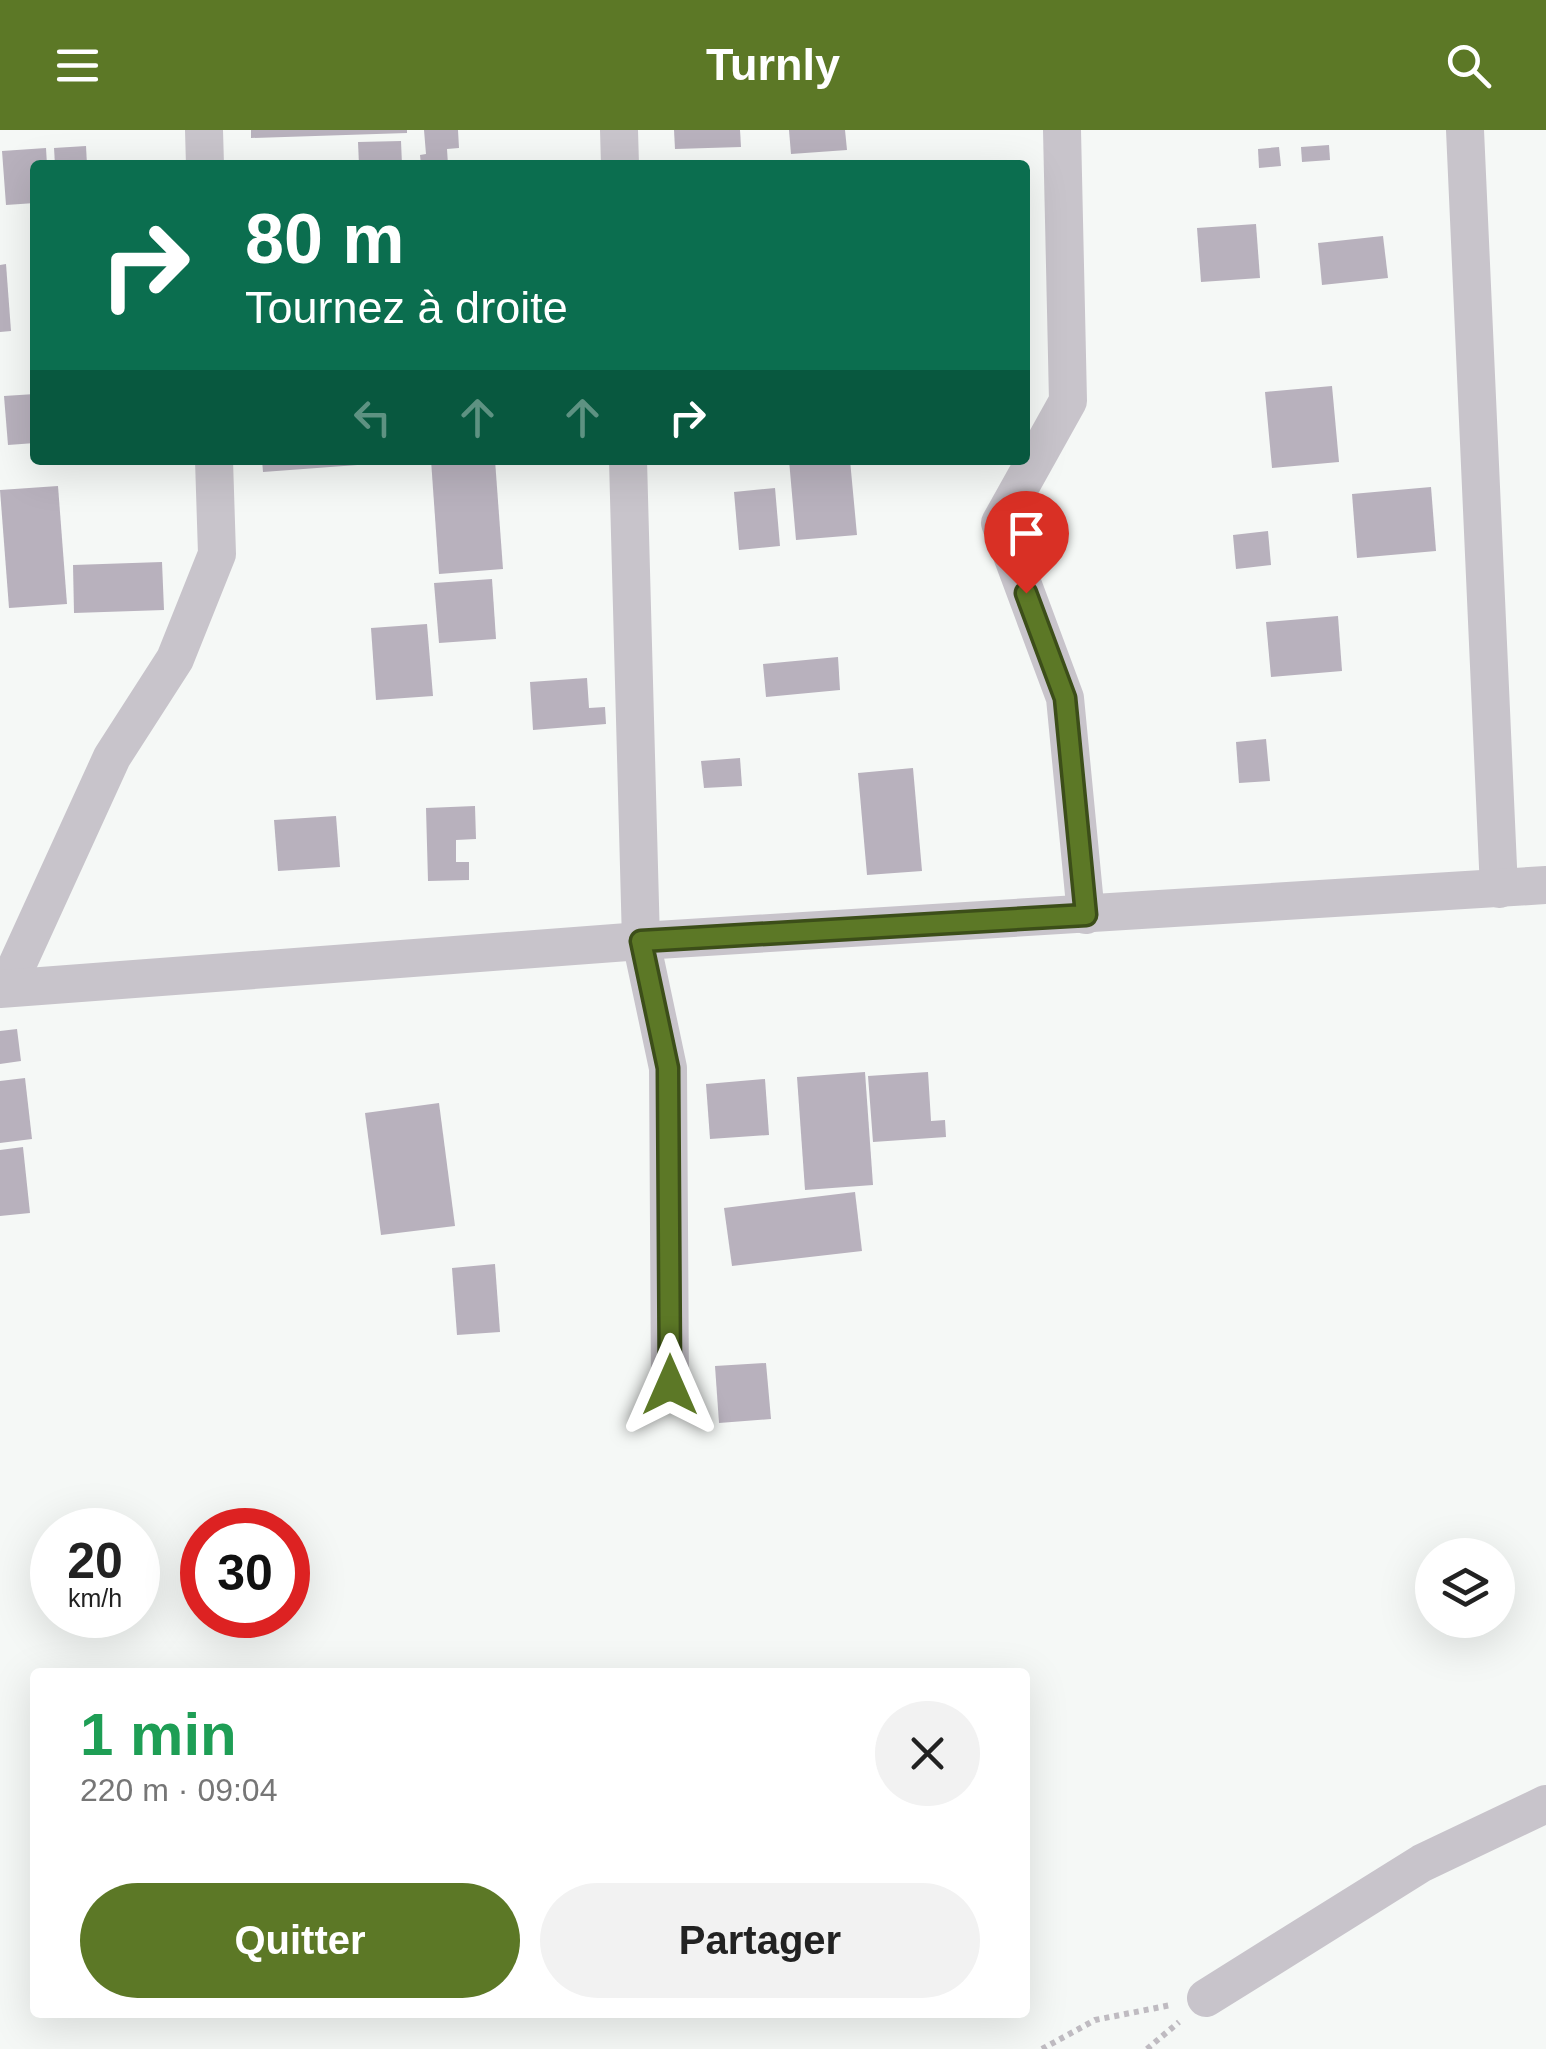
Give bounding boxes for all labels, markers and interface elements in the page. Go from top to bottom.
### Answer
icon: menu [50,38,105,93]
icon: search [1441,38,1496,93]
text: Turnly [706,39,840,90]
icon: right [80,200,210,330]
text: 80 m [245,200,405,278]
text: Tournez à droite [245,282,568,333]
icon: left [345,390,400,445]
icon: ahead [450,390,505,445]
icon: ahead [555,390,610,445]
icon: right [660,390,715,445]
pin [984,491,1069,594]
icon: arrive [999,506,1054,561]
position arrow [618,1333,722,1437]
speed limit sign: 30 [180,1508,310,1638]
text: 20 [67,1533,123,1589]
map controls [1415,1538,1515,1638]
button: layers [1415,1538,1515,1638]
text: km/h [68,1584,122,1612]
text: 1 min [80,1701,237,1768]
button: close [875,1701,980,1806]
text: 220 m · 09:04 [80,1772,277,1808]
button: Quitter [80,1883,520,1998]
button: Partager [540,1883,980,1998]

